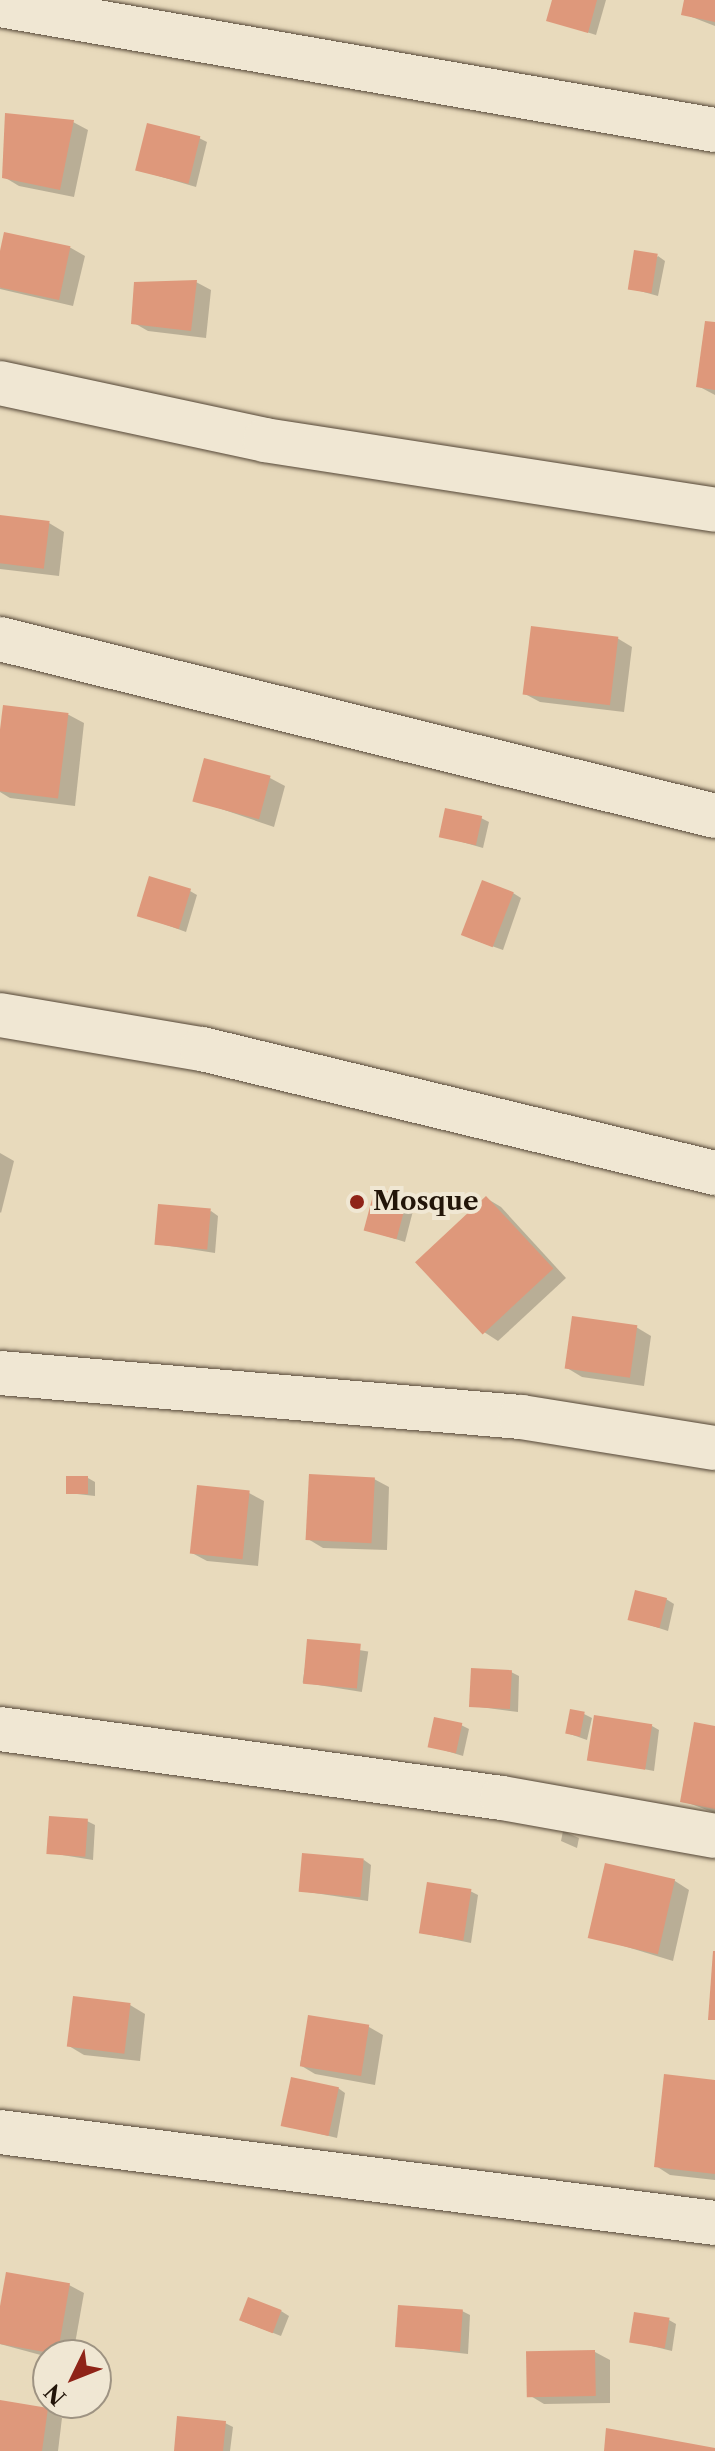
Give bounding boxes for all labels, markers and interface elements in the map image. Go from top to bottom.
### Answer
place label: Mosque [373,1186,478,1218]
marker: Mosque [348,1193,366,1211]
north arrow [32,2339,112,2419]
text: N [39,2378,72,2411]

